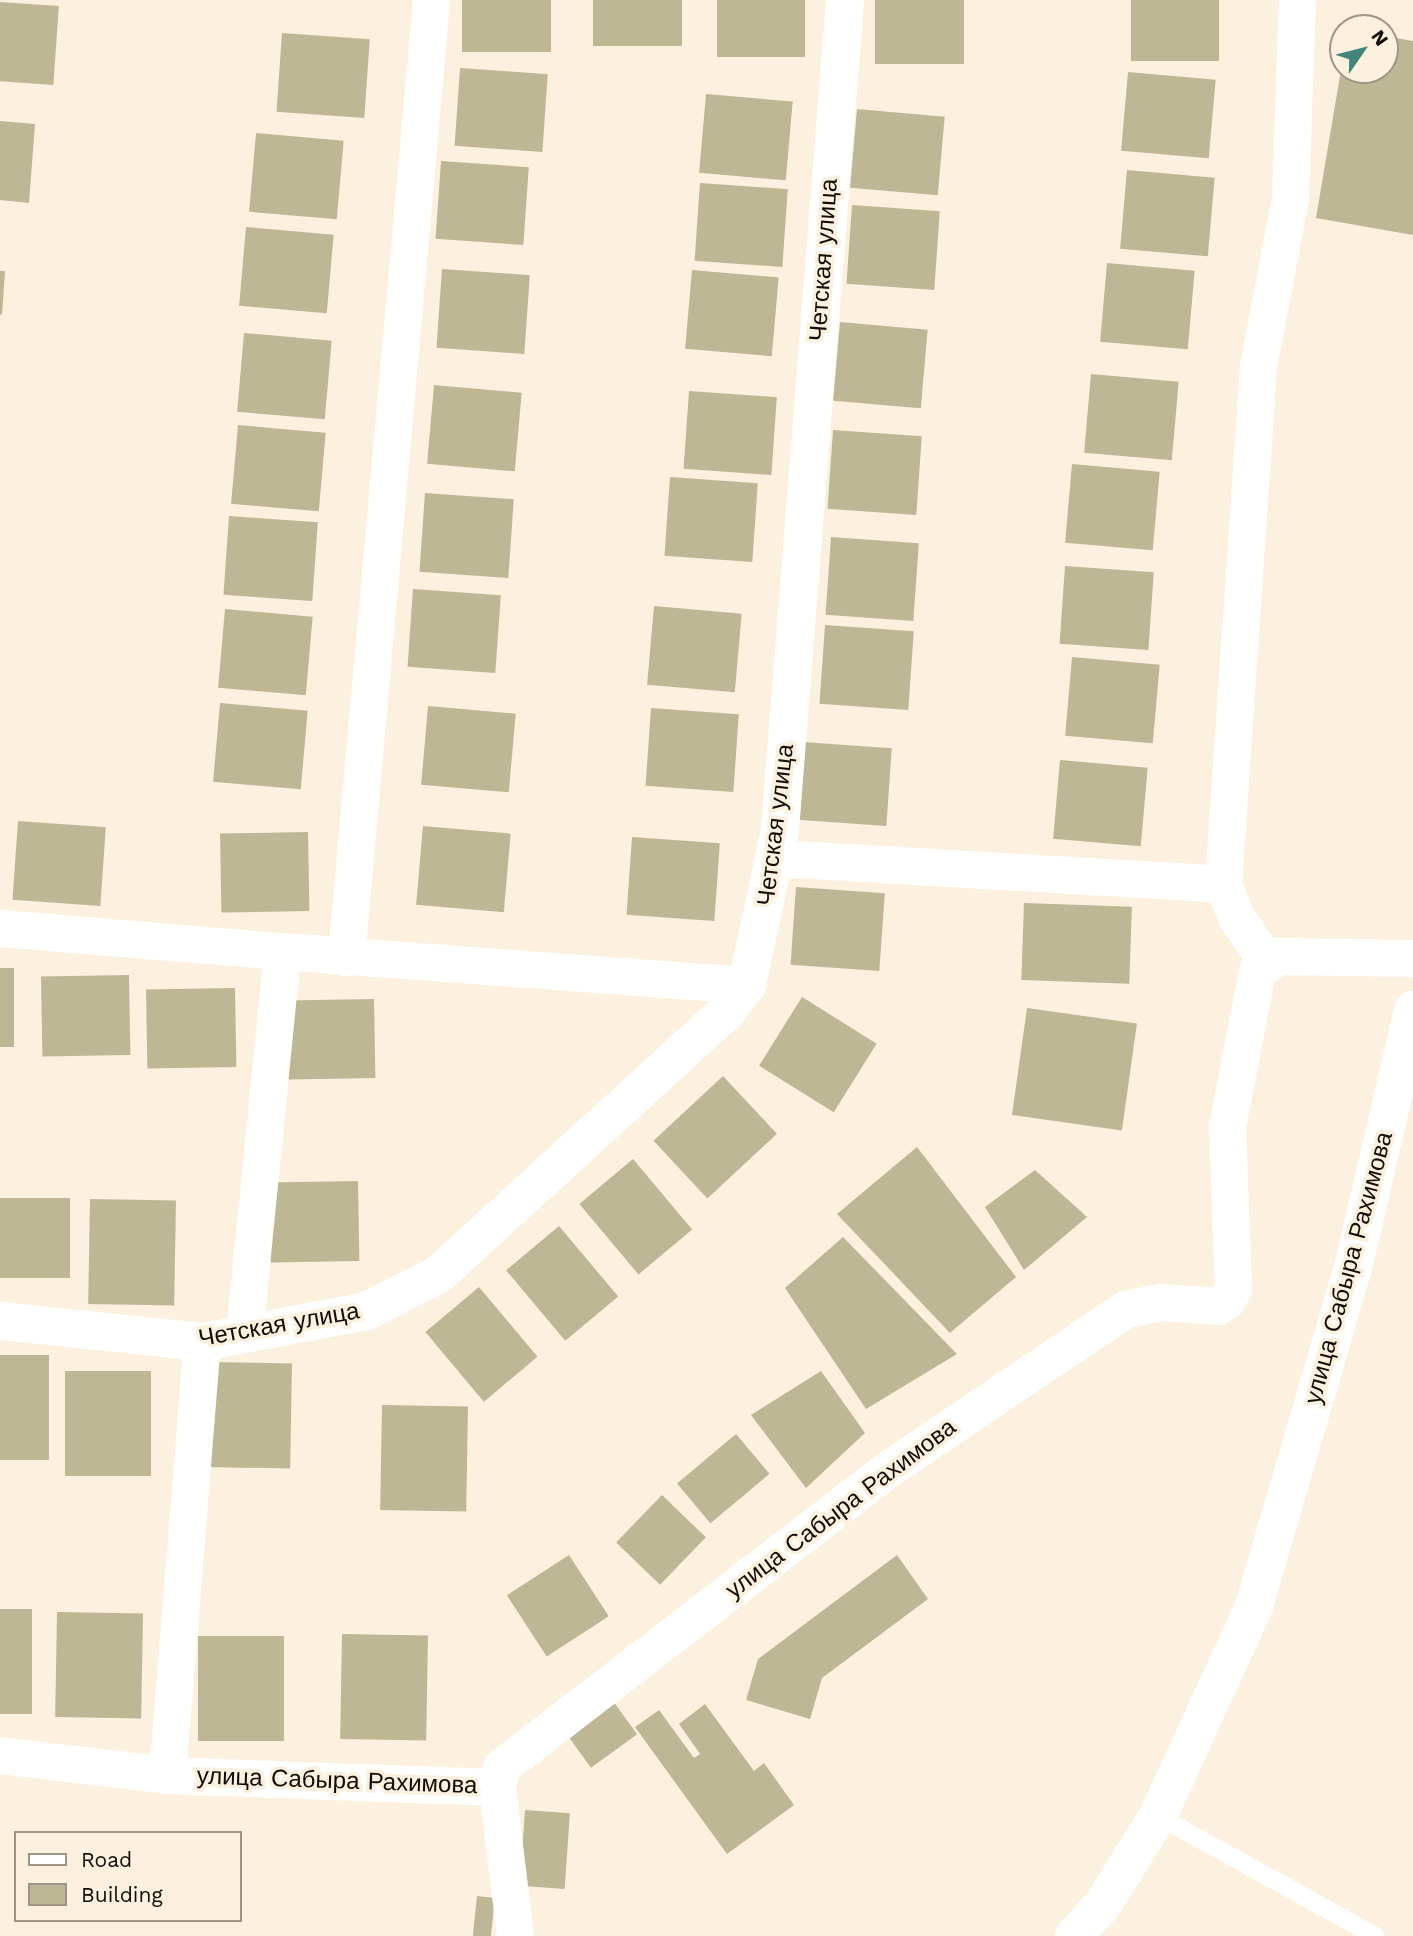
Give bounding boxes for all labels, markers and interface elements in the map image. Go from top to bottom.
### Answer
north arrow [1329,14,1399,84]
text: N [1367,25,1393,50]
street label: Четская улица [804,178,844,342]
street label: Четская улица [752,742,800,908]
street label: улица Сабыра Рахимова [1299,1129,1399,1407]
street label: Четская улица [196,1297,362,1353]
street label: улица Сабыра Рахимова [720,1413,962,1605]
street label: улица Сабыра Рахимова [196,1762,478,1800]
legend [14,1831,242,1922]
text: Road [81,1847,132,1872]
text: Building [81,1882,163,1907]

